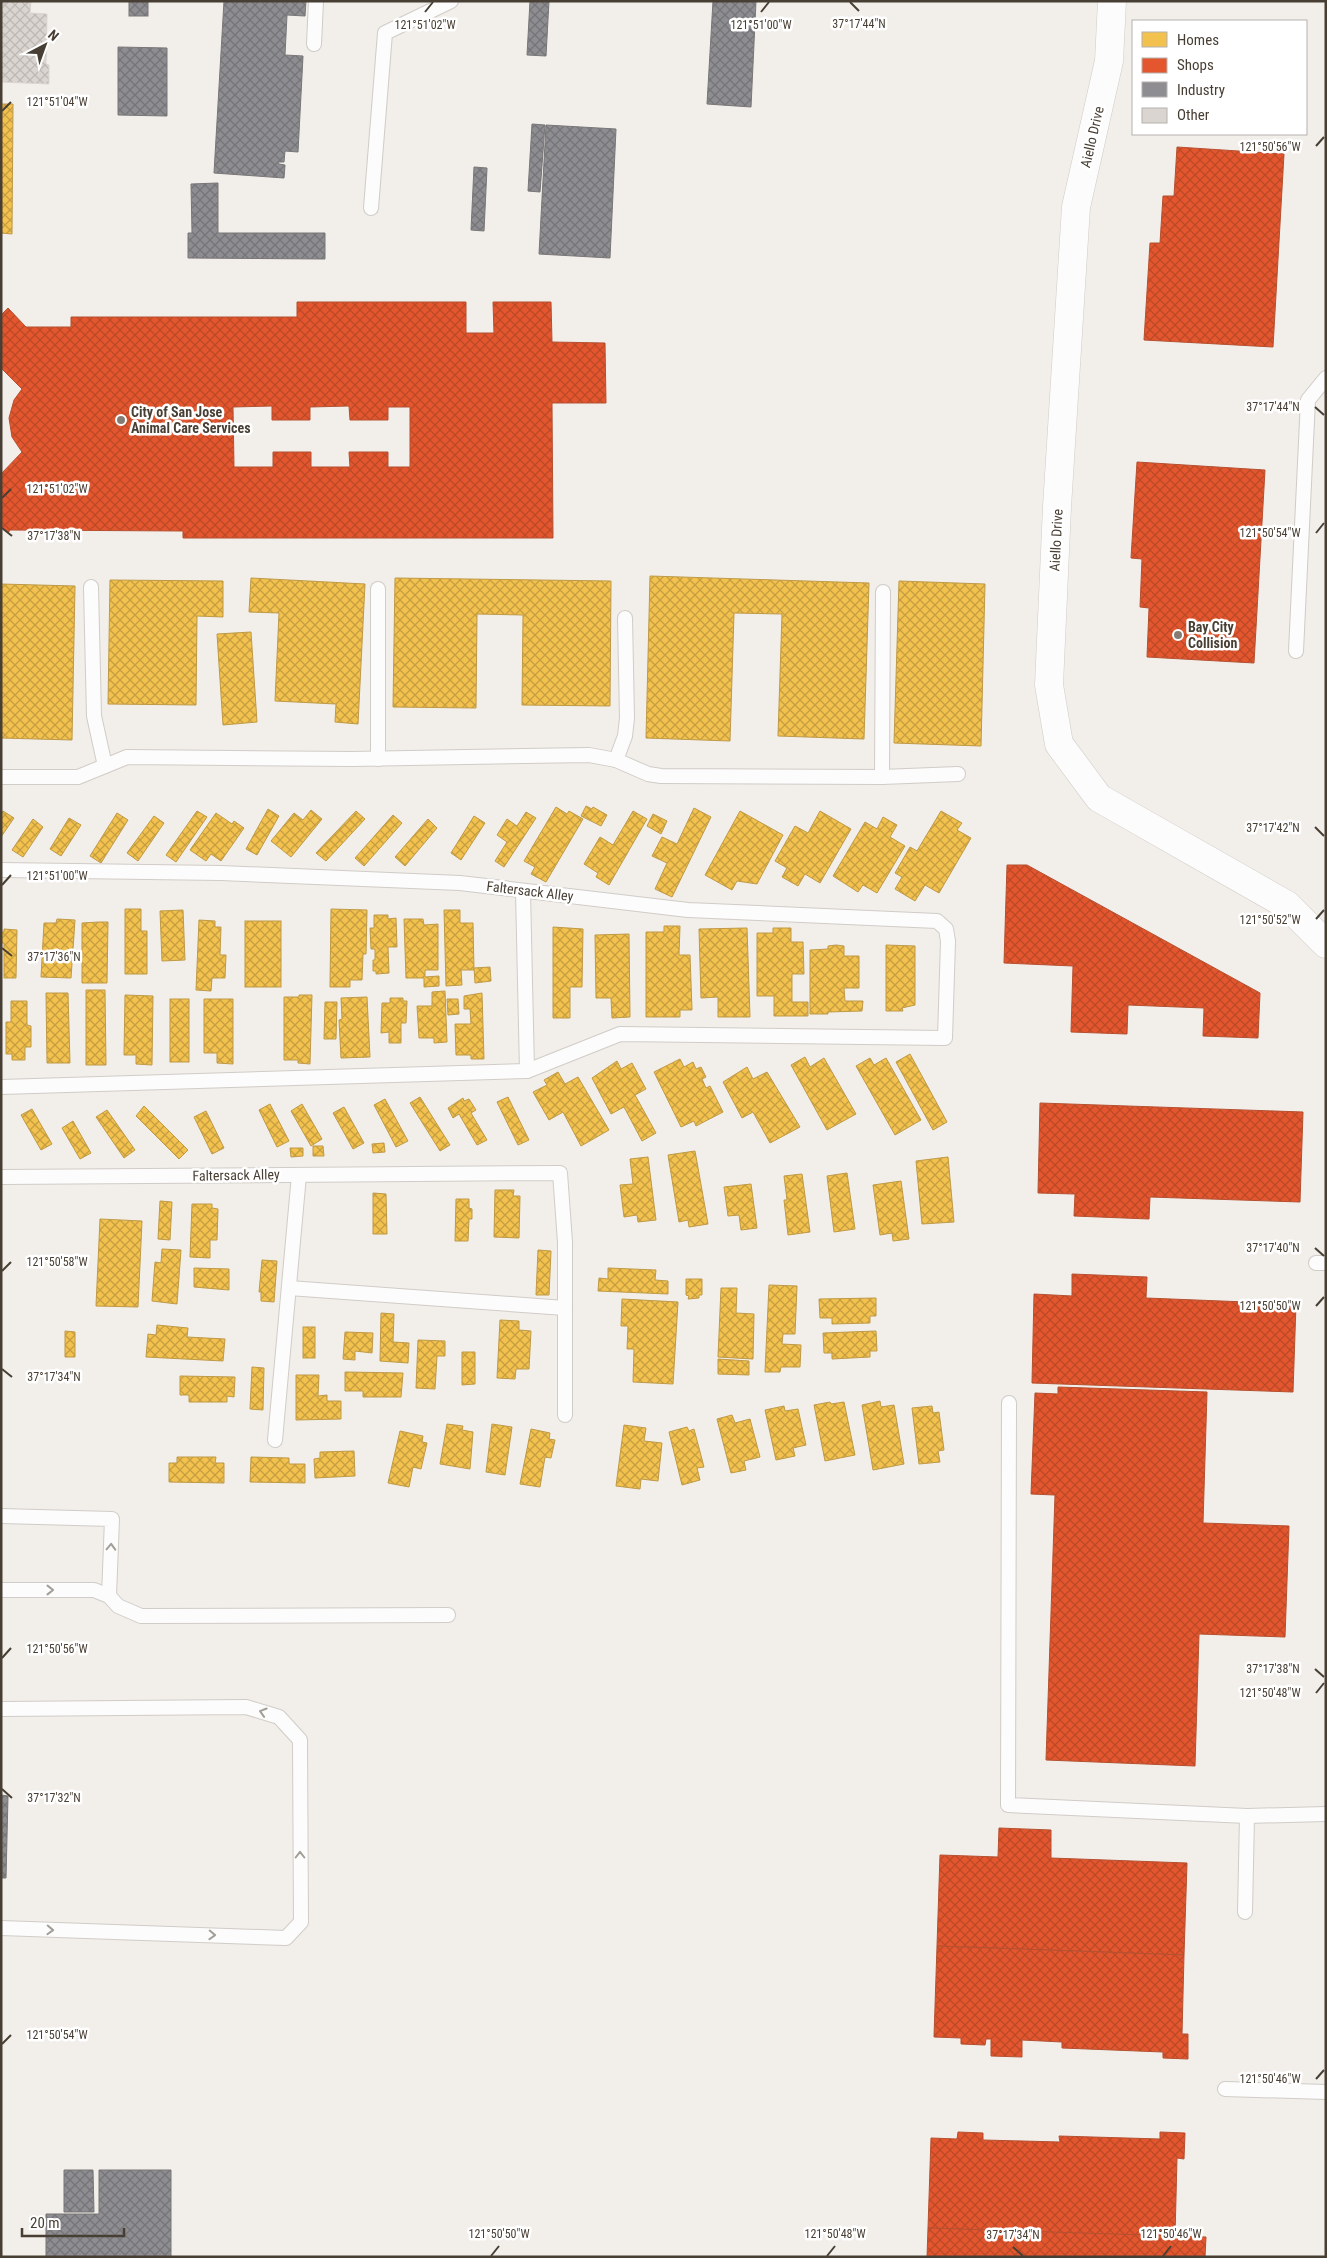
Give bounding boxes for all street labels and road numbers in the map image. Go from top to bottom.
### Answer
street label: Aiello Drive [1077,104,1107,169]
street label: Aiello Drive [1046,508,1066,572]
street label: Faltersack Alley [486,878,574,904]
street label: Faltersack Alley [192,1166,280,1184]

